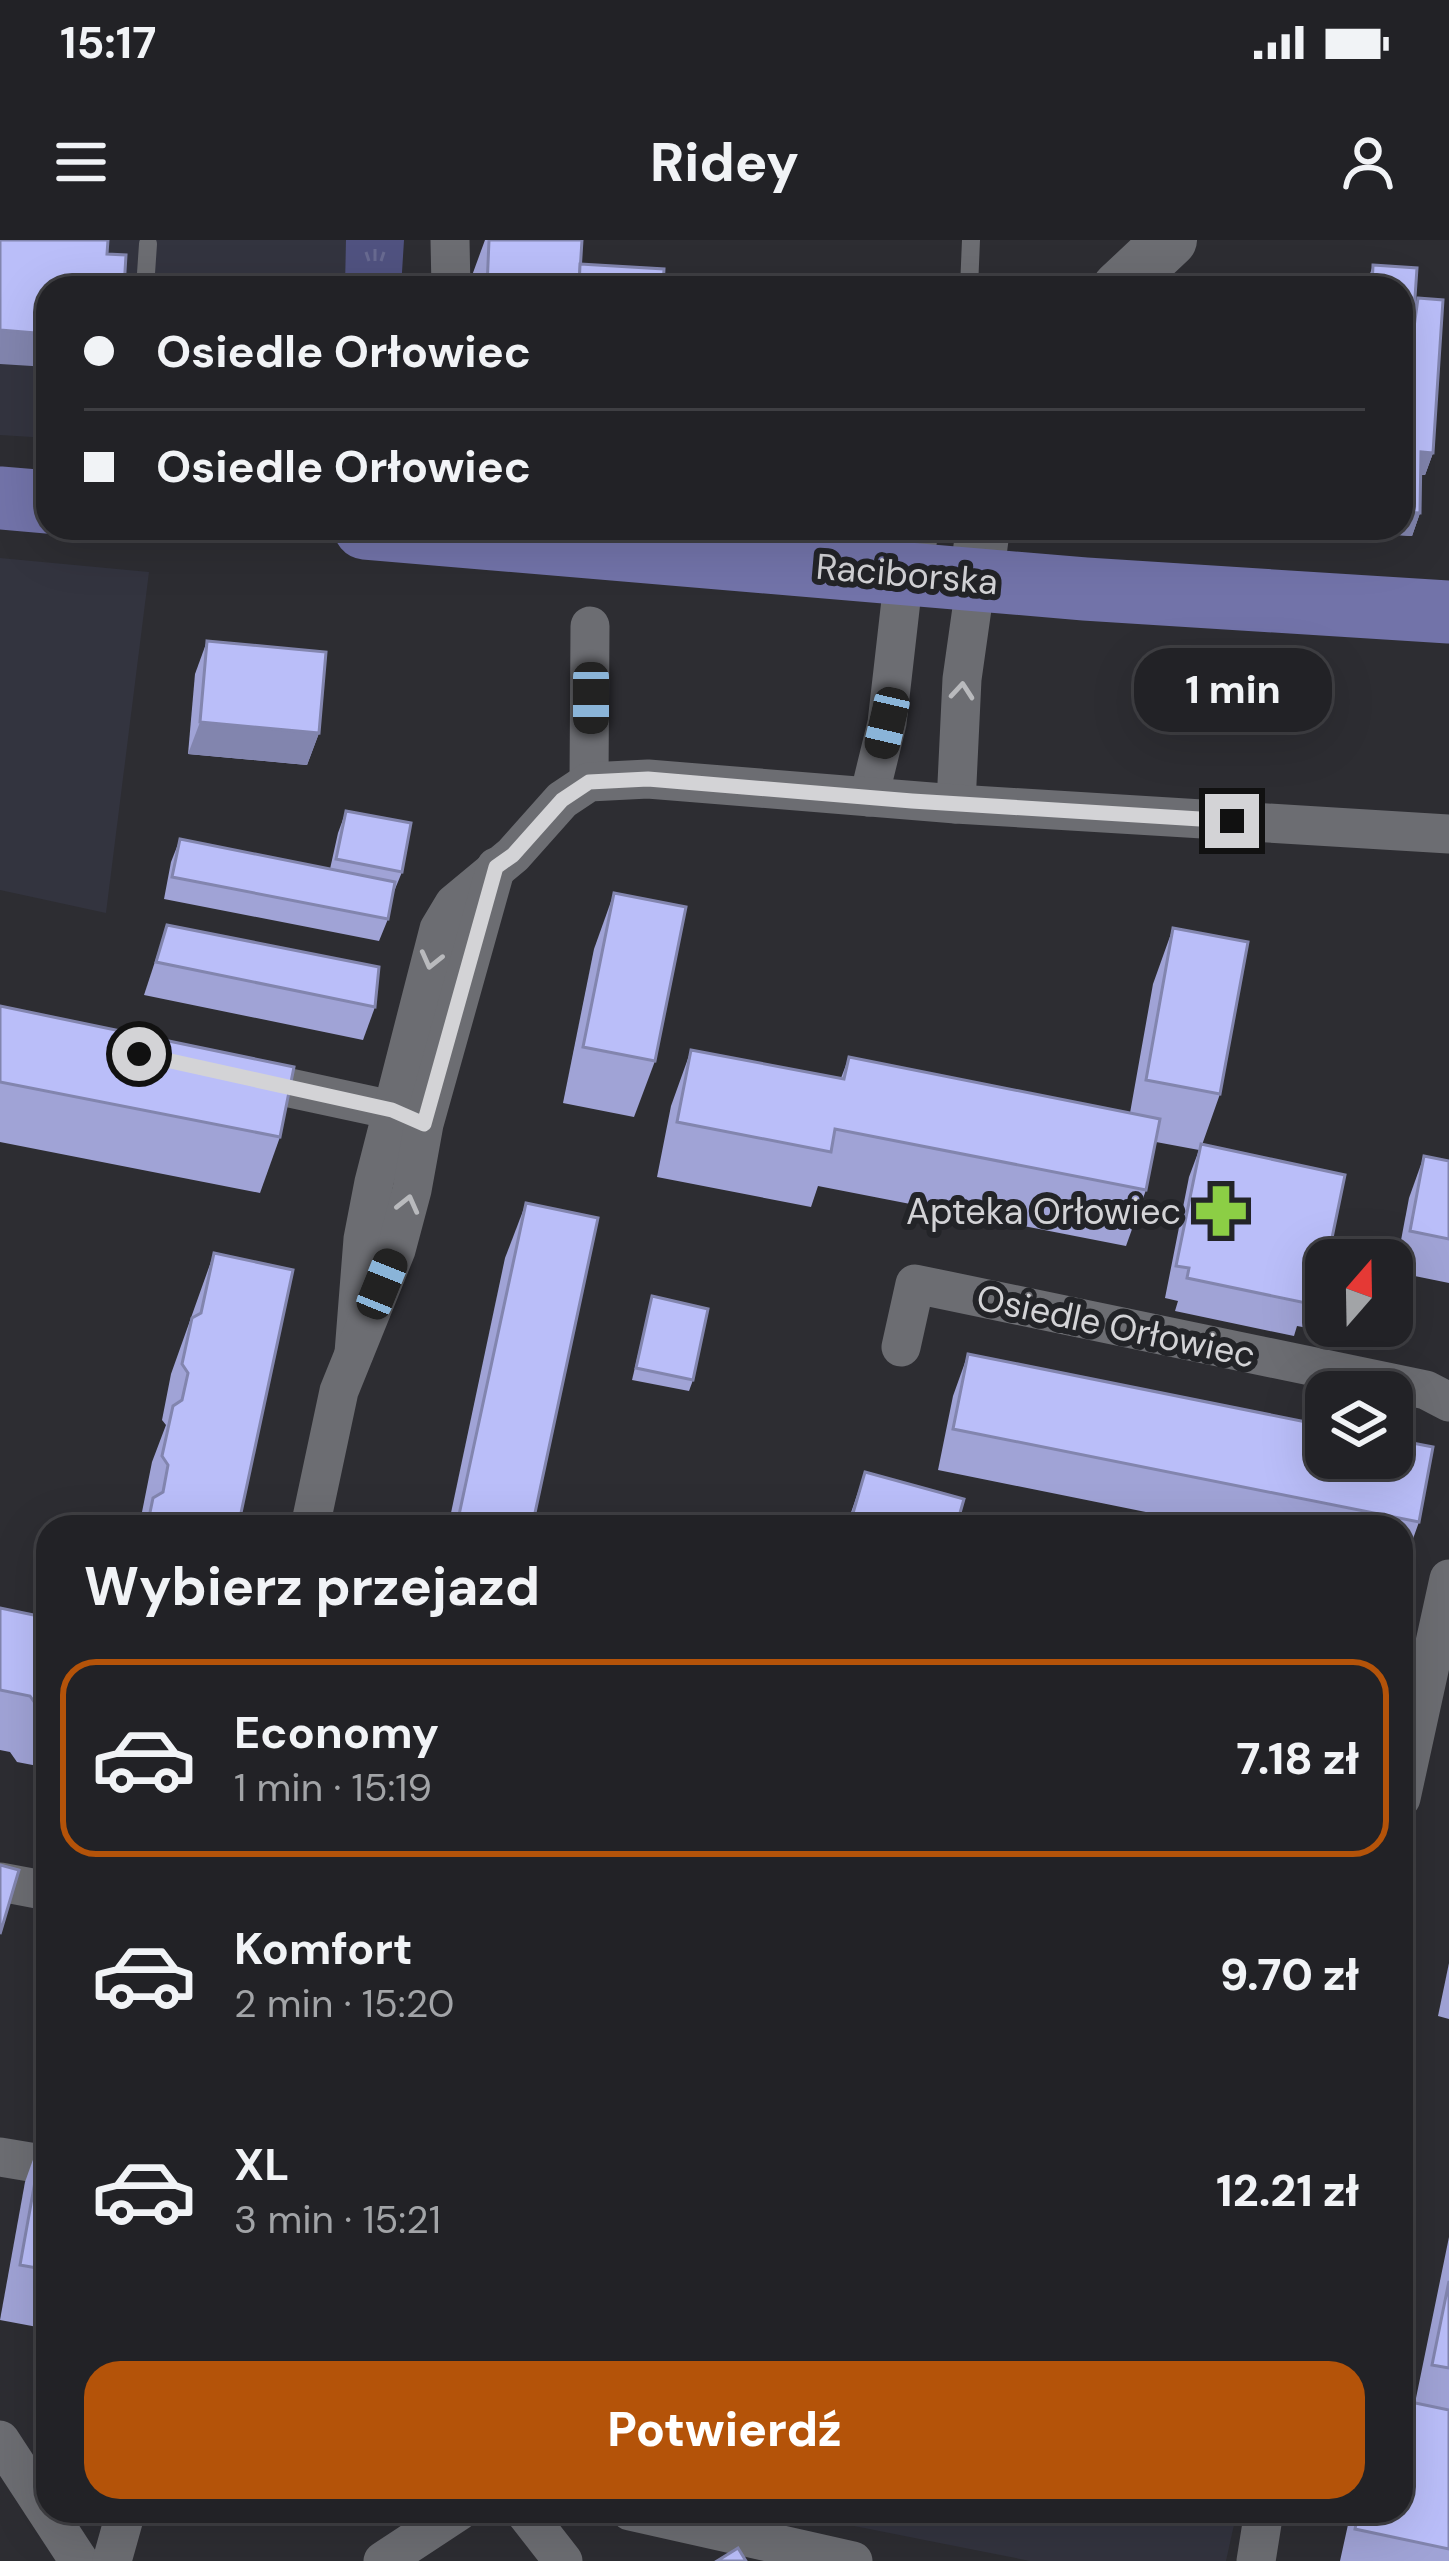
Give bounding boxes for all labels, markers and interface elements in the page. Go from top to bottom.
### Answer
text: 15:17 [60,13,156,72]
text: Ridey [650,127,799,198]
icon: menu [48,129,114,195]
icon: person [1335,129,1401,195]
text: Osiedle Orłowiec [156,322,531,381]
text: Osiedle Orłowiec [156,437,531,496]
street label: Raciborska [814,543,1000,605]
callout: 1 min [1133,647,1331,731]
car [573,662,609,734]
text: 1 min [1185,664,1281,715]
one-way arrow [949,682,974,701]
car [861,684,913,762]
route end [1205,794,1259,848]
one-way arrow [421,949,446,969]
route start [112,1027,166,1081]
pharmacy icon: Apteka Orłowiec [1192,1182,1250,1240]
place label: Apteka Orłowiec [906,1188,1181,1235]
one-way arrow [394,1194,419,1214]
north arrow [1305,1239,1413,1347]
map controls [1305,1239,1413,1479]
car [352,1244,412,1324]
street label: Osiedle Orłowiec [972,1274,1260,1378]
button: layers [1305,1371,1413,1479]
text: Wybierz przejazd [84,1551,540,1622]
text: Economy [234,1703,439,1762]
icon: car [90,1704,198,1812]
text: 7.18 zł [1236,1729,1359,1788]
text: 1 min · 15:19 [234,1762,432,1813]
text: Komfort [234,1919,412,1978]
icon: car [90,1920,198,2028]
text: 9.70 zł [1220,1945,1359,2004]
text: 2 min · 15:20 [234,1978,454,2029]
text: XL [234,2135,289,2194]
icon: car [90,2136,198,2244]
text: 12.21 zł [1216,2161,1359,2220]
text: 3 min · 15:21 [234,2194,441,2245]
button: Potwierdź [84,2361,1365,2499]

